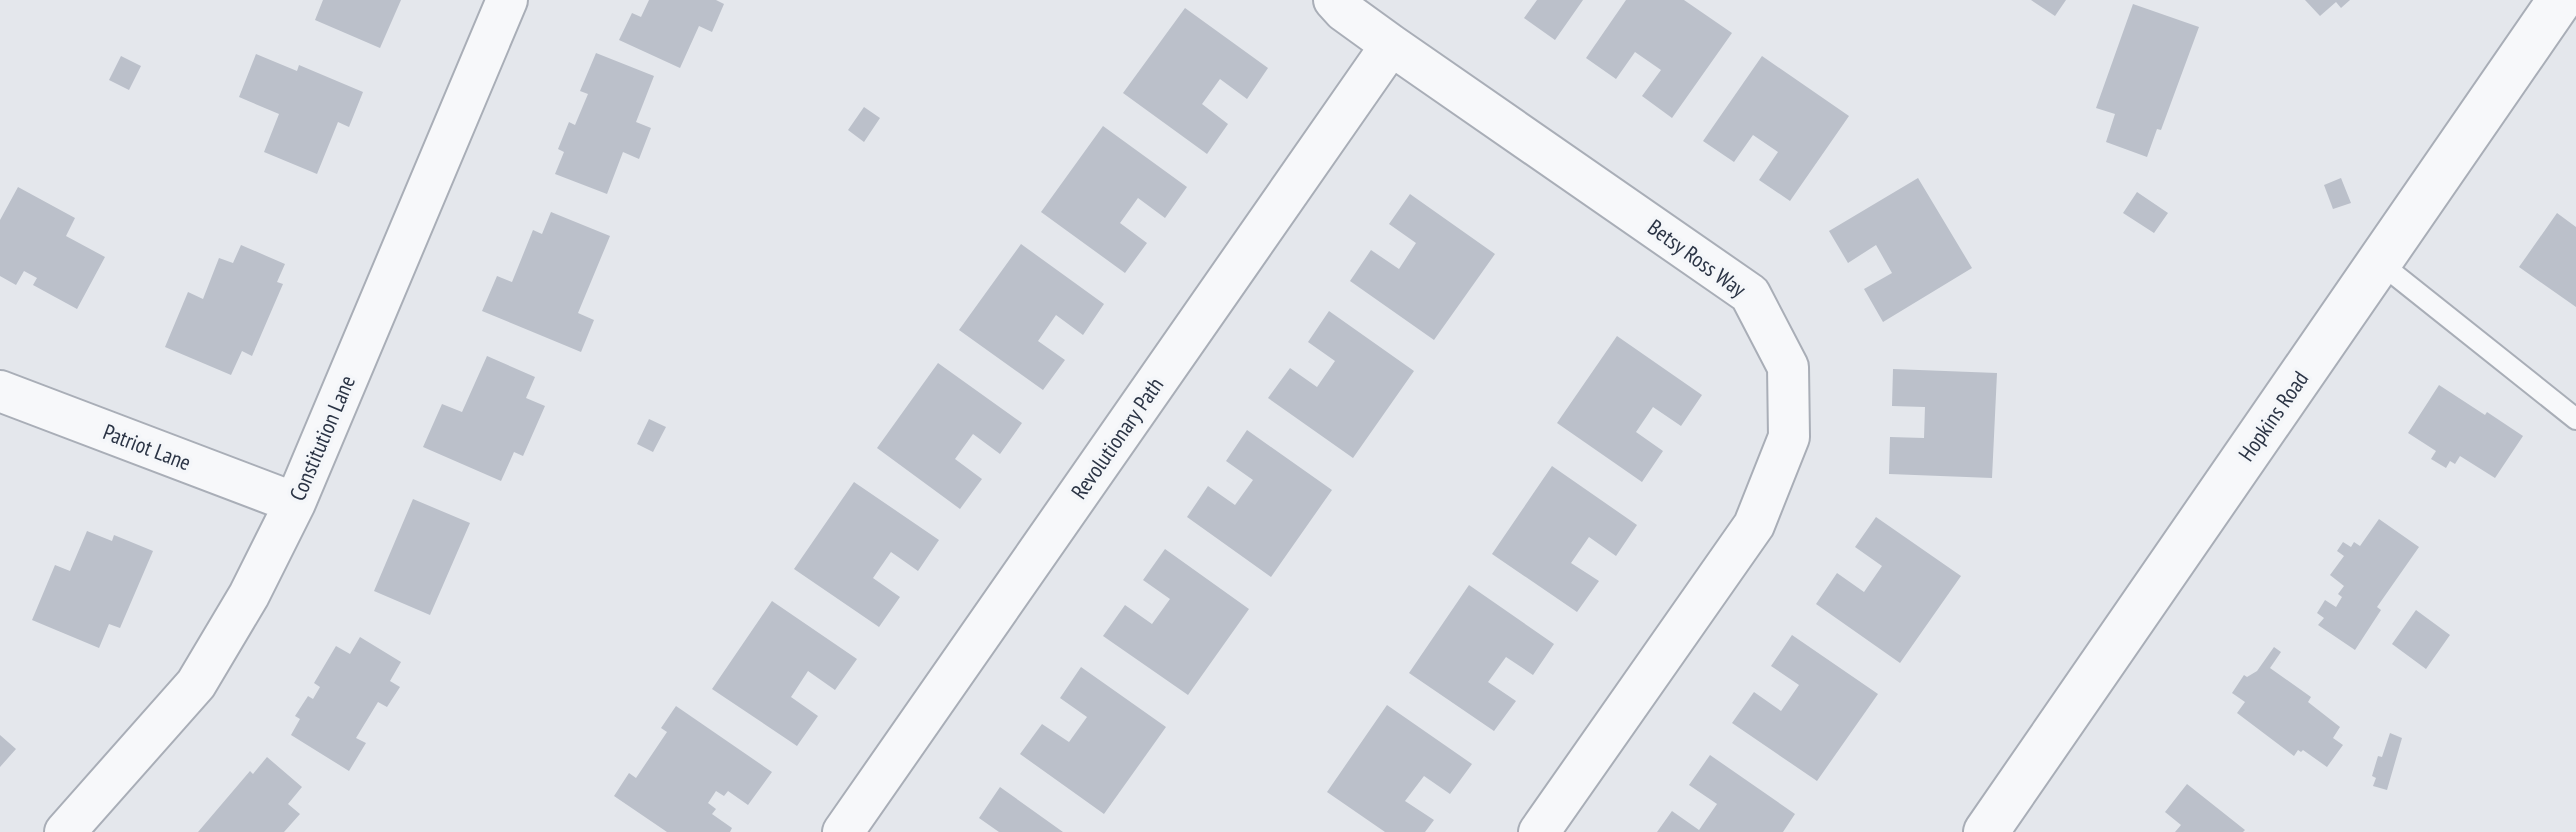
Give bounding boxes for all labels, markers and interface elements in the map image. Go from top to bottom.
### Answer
street label: Betsy Ross Way [1642,213,1752,303]
street label: Hopkins Road [2232,366,2314,466]
street label: Constitution Lane [283,371,361,505]
street label: Revolutionary Path [1065,372,1169,504]
street label: Patriot Lane [99,418,195,476]

